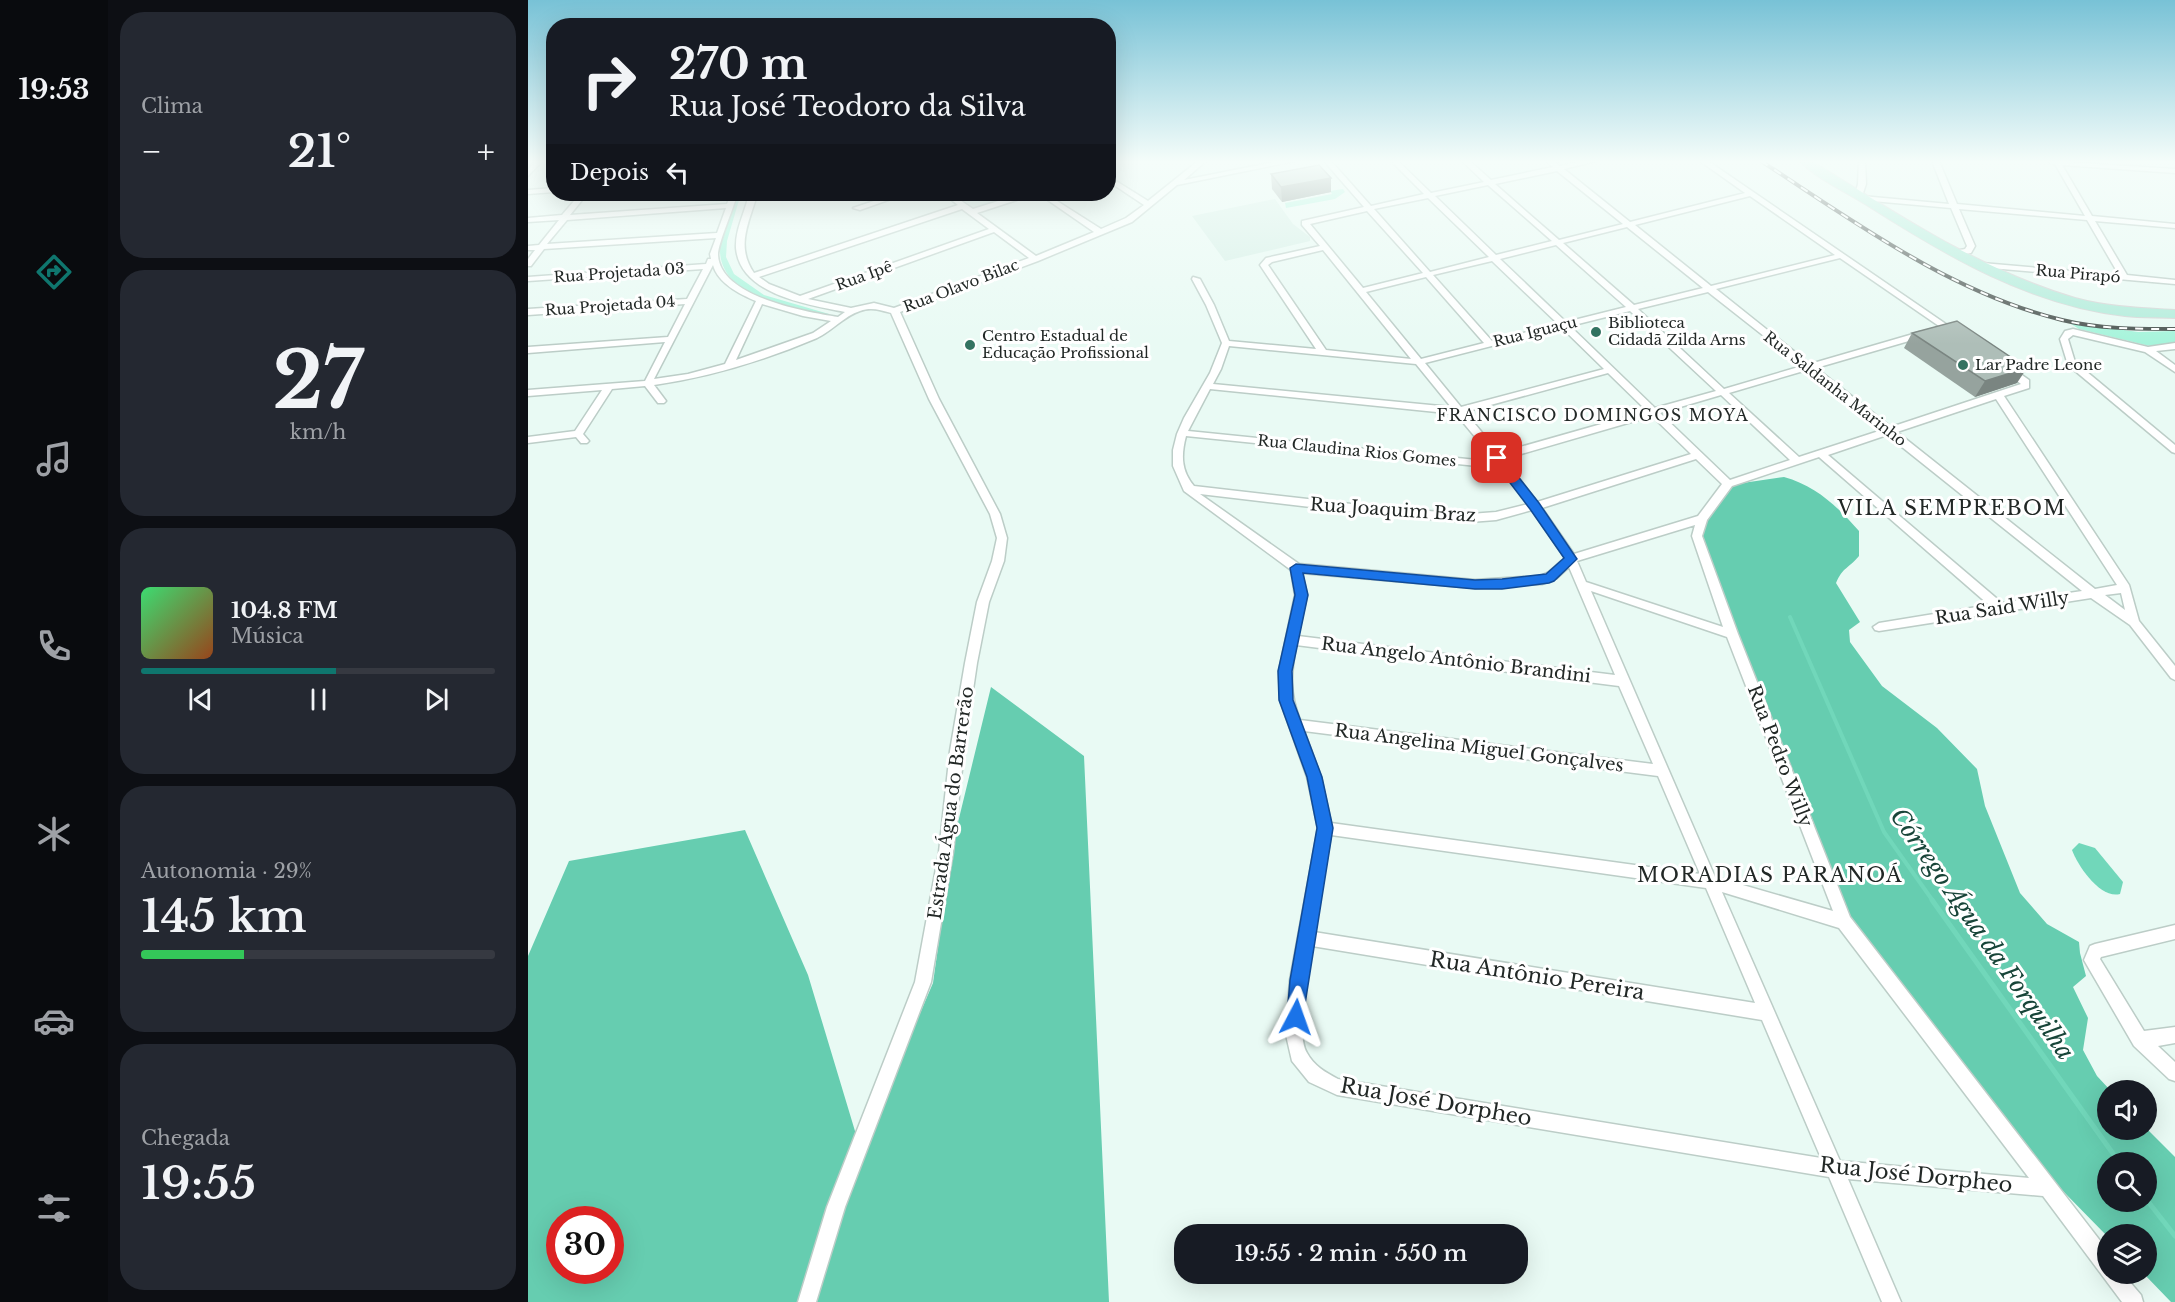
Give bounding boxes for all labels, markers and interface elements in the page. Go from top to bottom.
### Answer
text: 270 m [669,38,807,90]
icon: right [570,42,648,120]
text: 19:53 [19,73,89,106]
text: Rua José Teodoro da Silva [669,90,1026,123]
text: Clima [141,94,203,118]
text: 21° [288,123,351,179]
text: − [141,131,162,172]
text: + [477,131,495,172]
icon: left [661,156,694,189]
text: Depois [570,159,649,186]
icon: directions [33,251,75,293]
street label: Rua Olavo Bilac [900,255,1021,316]
street label: Rua Ipê [833,256,895,295]
street label: Rua Projetada 03 [553,258,685,287]
street label: Rua Pirapó [2035,260,2121,287]
street label: Rua Projetada 04 [544,291,676,320]
street label: Rua Iguaçu [1491,312,1579,351]
place label: Biblioteca Cidadã Zilda Arns [1608,313,1746,349]
marker: Biblioteca Cidadã Zilda Arns [1589,325,1603,339]
place label: Centro Estadual de Educação Profissional [982,326,1149,362]
street label: Rua Saldanha Marinho [1760,327,1911,450]
text: 27 [272,332,364,429]
marker: Centro Estadual de Educação Profissional [963,338,977,352]
place label: Lar Padre Leone [1975,355,2102,374]
marker: Lar Padre Leone [1956,358,1970,372]
district label: FRANCISCO DOMINGOS MOYA [1437,405,1749,425]
text: km/h [290,420,346,444]
street label: Rua Claudina Rios Gomes [1257,431,1458,470]
pin [1471,432,1522,483]
icon: music [33,438,75,480]
icon: arrive [1480,441,1513,474]
street label: Rua Joaquim Braz [1309,493,1477,527]
district label: VILA SEMPREBOM [1837,496,2066,520]
street label: Rua Said Willy [1933,586,2071,629]
text: 104.8 FM [231,597,338,624]
text: Música [231,624,304,648]
icon: phone [33,625,75,667]
street label: Rua Angelo Antônio Brandini [1320,633,1592,687]
street label: Rua Pedro Willy [1743,682,1817,831]
icon: previous [184,683,217,716]
icon: pause [302,683,335,716]
icon: next [420,683,453,716]
street label: Estrada Água do Barrerão [923,685,978,921]
street label: Rua Angelina Miguel Gonçalves [1333,719,1625,777]
water label: Córrego Água da Forquilha [1884,802,2080,1065]
icon: climate [33,813,75,855]
text: Autonomia · 29% [141,859,312,883]
district label: MORADIAS PARANOÁ [1637,862,1903,887]
text: 145 km [141,888,307,944]
street label: Rua Antônio Pereira [1428,946,1647,1006]
position arrow [1264,985,1328,1049]
icon: car [33,1000,75,1042]
street label: Rua José Dorpheo [1338,1072,1534,1132]
map controls [2097,1080,2157,1284]
button: sound [2097,1080,2157,1140]
text: Chegada [141,1126,230,1150]
street label: Rua José Dorpheo [1818,1152,2014,1198]
button: search [2097,1152,2157,1212]
text: 19:55 [141,1155,256,1211]
icon: filters [33,1187,75,1229]
speed limit sign: 30 [546,1206,624,1284]
button: layers [2097,1224,2157,1284]
text: 19:55 · 2 min · 550 m [1235,1240,1467,1267]

